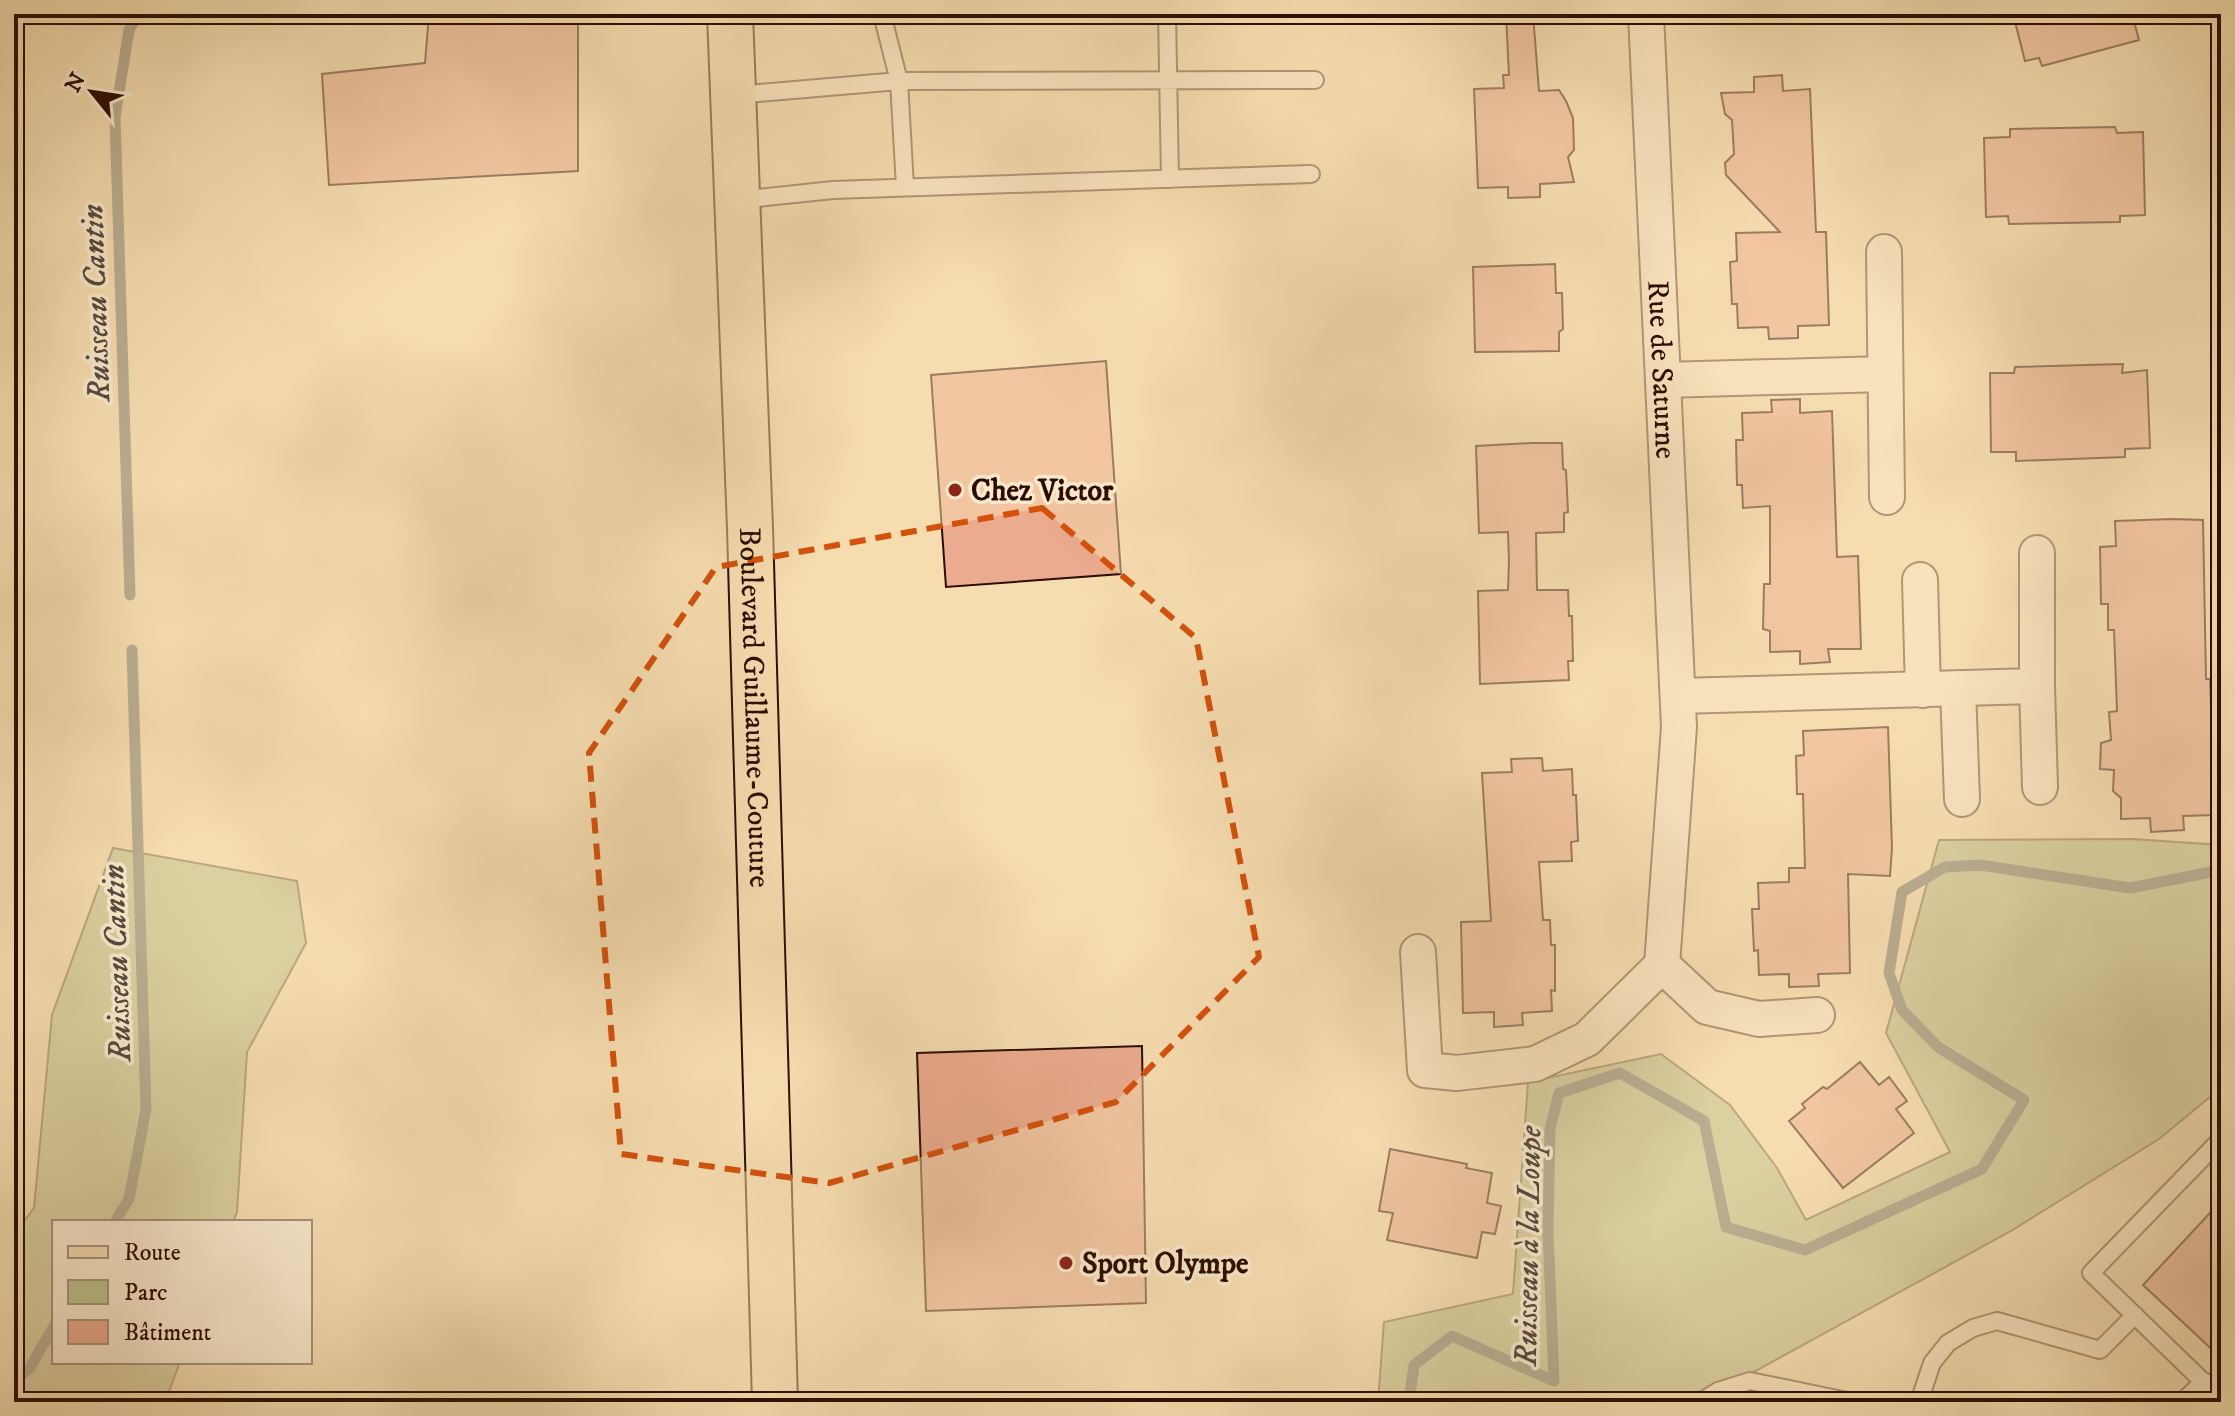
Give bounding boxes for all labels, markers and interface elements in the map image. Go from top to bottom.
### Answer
north arrow [52,52,132,132]
text: N [60,68,92,97]
water label: Ruisseau Cantin [74,203,120,403]
street label: Rue de Saturne [1638,279,1684,460]
place label: Chez Victor [971,473,1114,510]
marker: Chez Victor [946,481,964,499]
street label: Boulevard Guillaume-Couture [730,527,777,888]
water label: Ruisseau Cantin [95,863,141,1063]
water label: Ruisseau à la Loupe [1507,1125,1551,1367]
legend [52,1220,312,1364]
text: Route [124,1238,181,1268]
place label: Sport Olympe [1082,1246,1249,1283]
marker: Sport Olympe [1057,1254,1075,1272]
text: Parc [124,1278,167,1308]
text: Bâtiment [124,1318,212,1348]

